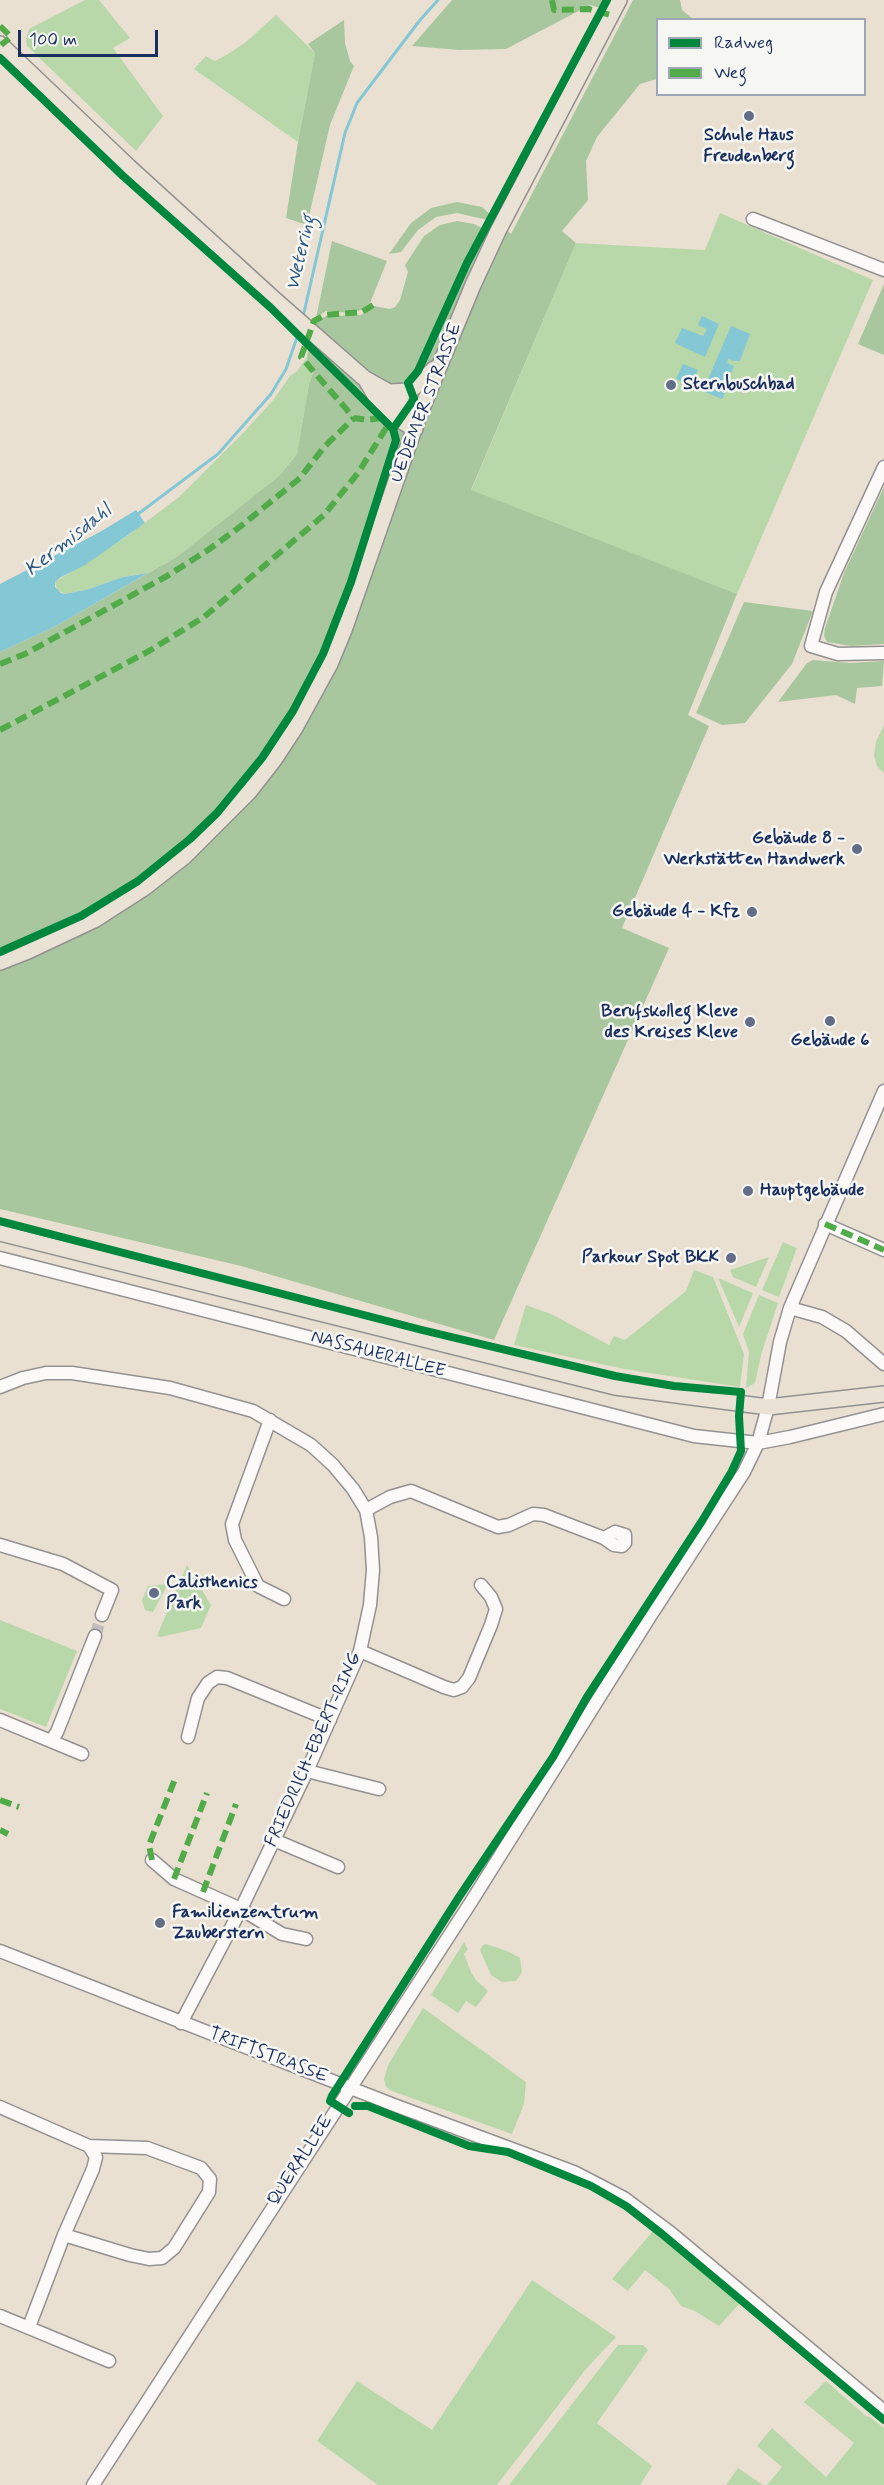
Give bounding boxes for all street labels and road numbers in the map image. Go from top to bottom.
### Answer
street label: UEDEMER STRASSE [387,320,467,486]
street label: NASSAUERALLEE [308,1327,448,1383]
street label: FRIEDRICH-EBERT-RING [261,1649,367,1851]
street label: TRIFTSTRASSE [205,2023,331,2089]
street label: QUERALLEE [264,2112,338,2210]

